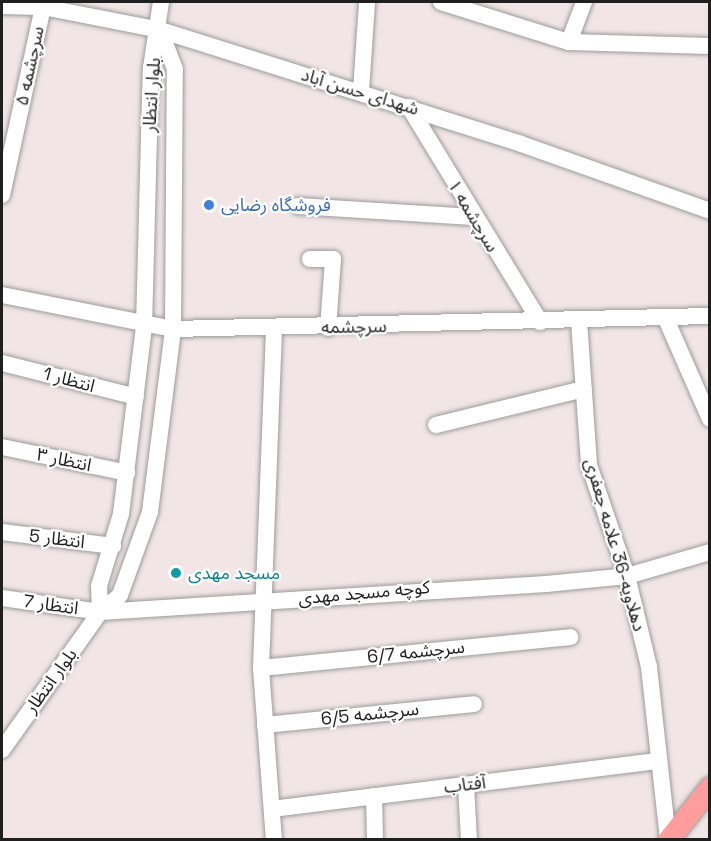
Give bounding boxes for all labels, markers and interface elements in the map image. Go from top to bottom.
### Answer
street label: سرچشمه ۵ [11,24,49,108]
street label: بلوار انتظار [139,57,165,133]
street label: شهدای حسن آباد [299,64,421,120]
street label: سرچشمه ۱ [443,176,503,256]
place label: فروشگاه رضایی [221,194,331,216]
marker: فروشگاه رضایی [202,198,216,212]
street label: سرچشمه [321,316,387,338]
street label: انتظار 1 [41,363,97,397]
street label: انتظار ۳ [35,444,93,476]
street label: دهلاویه-36 علامه جعفری [580,456,650,634]
street label: انتظار 5 [28,525,86,553]
place label: مسجد مهدی [188,562,280,584]
marker: مسجد مهدی [169,566,183,580]
street label: کوچه مسجد مهدی [297,576,431,610]
street label: انتظار 7 [22,590,80,620]
street label: سرچشمه 6/7 [366,636,466,668]
street label: بلوار انتظار [20,644,82,718]
street label: سرچشمه 6/5 [320,698,420,730]
street label: آفتاب [443,772,487,798]

